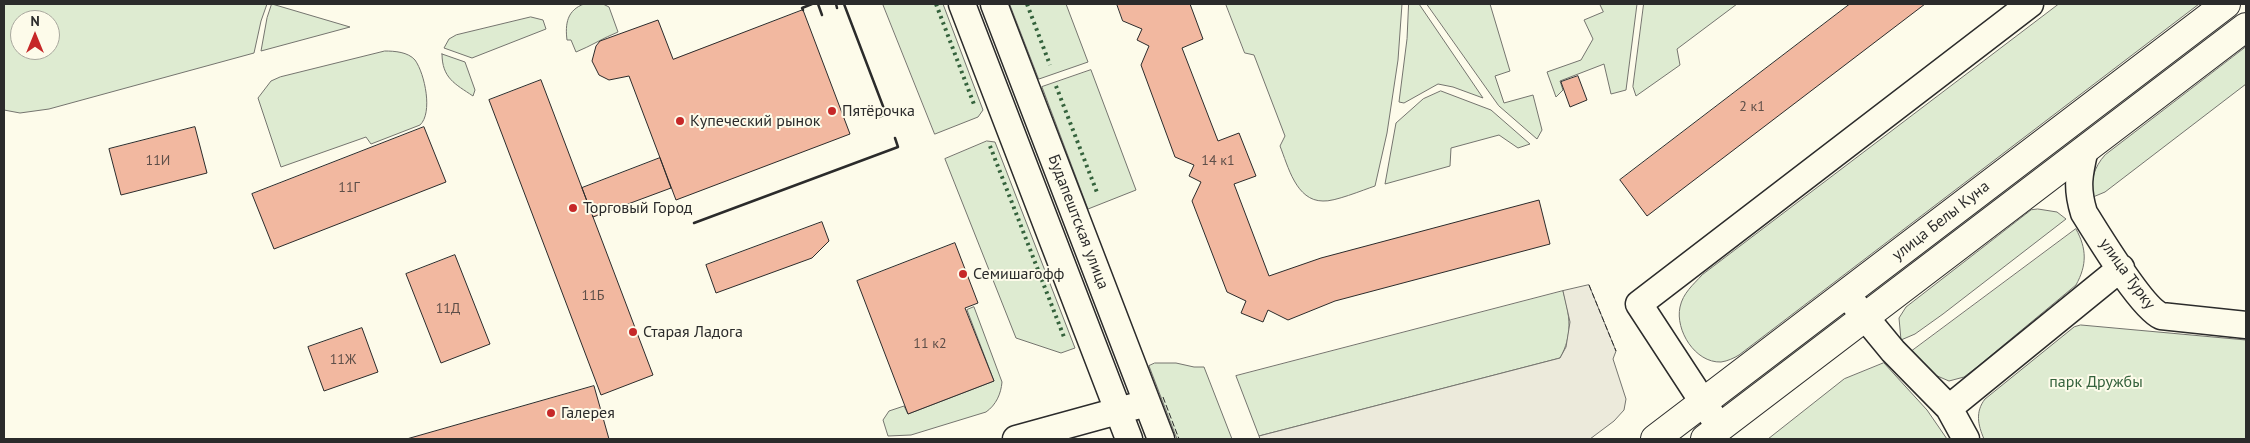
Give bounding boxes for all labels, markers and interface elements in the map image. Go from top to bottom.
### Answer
north arrow [10,10,60,60]
text: N [30,12,40,30]
house number: 2 к1 [1739,99,1765,115]
place label: Пятёрочка [842,101,915,121]
marker: Пятёрочка [826,105,838,117]
place label: Купеческий рынок [690,111,820,131]
marker: Купеческий рынок [674,115,686,127]
street label: Будапештская улица [1043,152,1113,292]
house number: 11И [146,153,170,169]
house number: 14 к1 [1201,153,1235,169]
street label: улица Белы Куна [1889,177,1993,265]
house number: 11Г [338,180,360,196]
place label: Торговый Город [583,198,693,218]
marker: Торговый Город [567,202,579,214]
street label: улица Турку [2095,235,2159,313]
place label: Семишагофф [973,264,1064,284]
marker: Семишагофф [957,268,969,280]
house number: 11Б [582,288,604,304]
house number: 11Д [436,301,460,317]
place label: Старая Ладога [643,322,743,342]
marker: Старая Ладога [627,326,639,338]
house number: 11 к2 [913,336,947,352]
house number: 11Ж [330,352,356,368]
park label: парк Дружбы [2049,372,2143,392]
place label: Галерея [561,403,615,423]
marker: Галерея [545,407,557,419]

